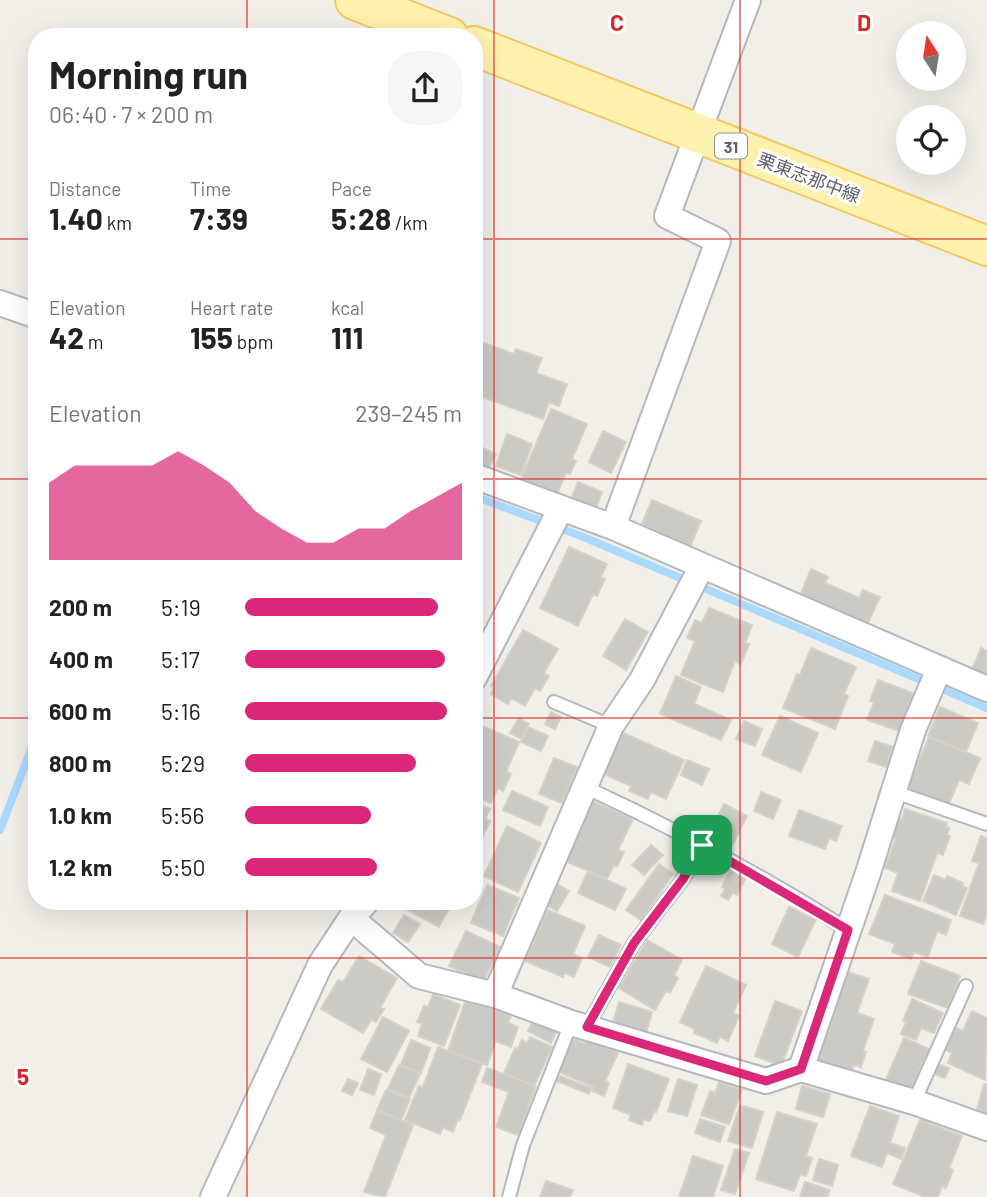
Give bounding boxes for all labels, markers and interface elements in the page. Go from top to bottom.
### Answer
text: C [610,8,624,36]
text: D [857,8,871,36]
north arrow [896,21,966,91]
map controls [896,21,966,175]
text: Morning run [49,51,248,97]
button: share [388,51,462,125]
text: 06:40 · 7 × 200 m [49,100,213,128]
button: locate [896,105,966,175]
road number: 31 [715,134,747,158]
street label: 栗東志那中線 [755,147,863,207]
text: Distance [49,177,121,200]
text: Time [190,177,231,200]
text: Pace [331,177,372,200]
text: 1.40 [49,200,103,236]
text: 7:39 [190,200,248,236]
text: 5:28 [331,200,391,236]
text: km [103,211,132,234]
text: /km [391,211,428,234]
text: Elevation [49,296,126,319]
text: Heart rate [190,296,273,319]
text: kcal [331,296,364,319]
text: 42 [49,319,84,355]
text: 155 [190,319,233,355]
text: 111 [331,319,363,355]
text: m [84,330,103,353]
text: bpm [233,330,273,353]
text: Elevation [49,399,142,427]
text: 239–245 m [355,399,462,427]
text: 200 m [49,593,112,621]
text: 5:19 [161,593,201,621]
text: 400 m [49,645,113,673]
text: 5:17 [161,645,200,673]
text: 600 m [49,697,111,725]
text: 5:16 [161,697,201,725]
text: 800 m [49,749,111,777]
text: 5:29 [161,749,205,777]
text: 1.0 km [49,801,112,829]
text: 5:56 [161,801,204,829]
pin [672,815,732,875]
icon: arrive [683,826,721,864]
text: 1.2 km [49,853,112,881]
text: 5:50 [161,853,205,881]
text: 5 [17,1062,29,1090]

